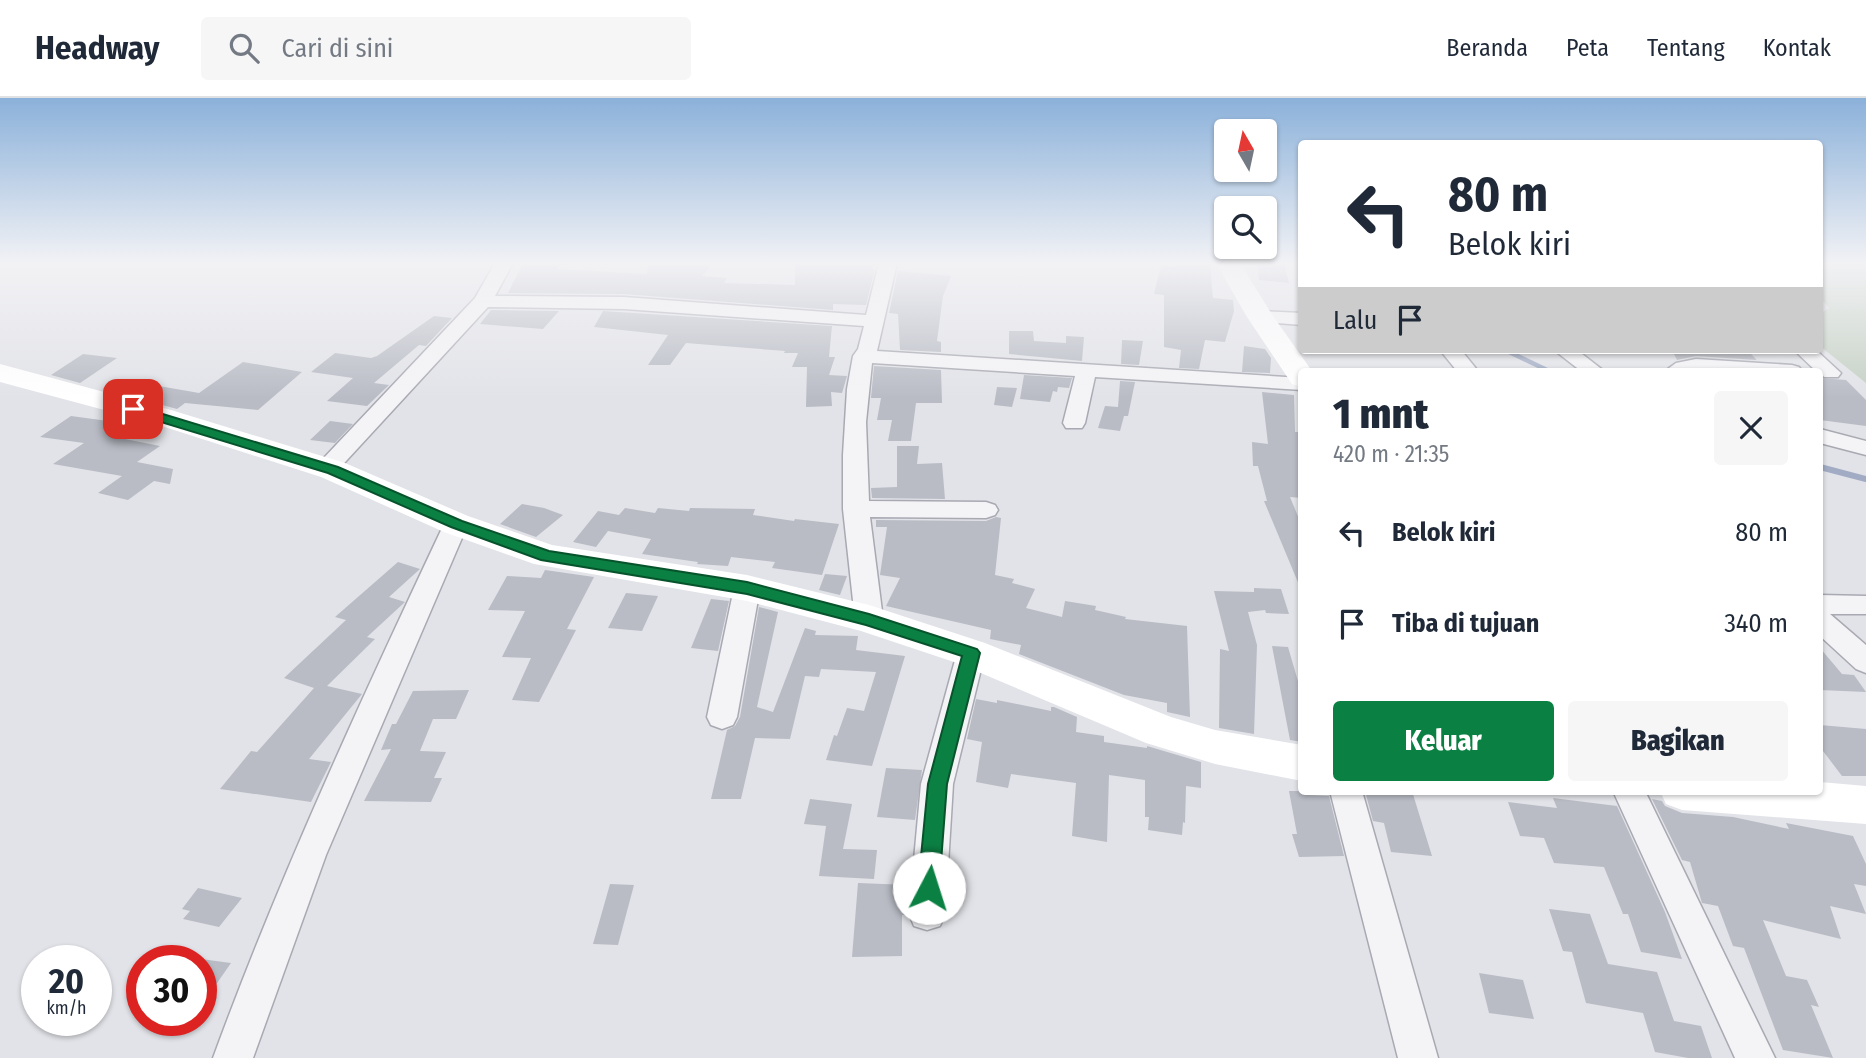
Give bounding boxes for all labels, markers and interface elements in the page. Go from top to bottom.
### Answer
search box [201,17,691,80]
text: Headway [35,28,159,68]
icon: search [225,29,263,67]
text: Cari di sini [281,33,393,64]
text: Beranda [1446,34,1528,62]
text: Peta [1566,34,1609,62]
text: Tentang [1647,34,1725,62]
text: Kontak [1763,34,1831,62]
north arrow [1214,119,1278,182]
map controls [1214,119,1277,259]
text: 80 m [1448,165,1548,224]
icon: left [1333,168,1424,259]
button: search [1214,196,1277,259]
text: Belok kiri [1448,225,1571,263]
icon: arrive [1391,301,1429,339]
text: Lalu [1333,305,1377,336]
pin [103,379,163,439]
text: 1 mnt [1333,389,1429,439]
icon: arrive [114,390,152,428]
button: close [1714,391,1788,465]
text: 420 m · 21:35 [1333,440,1449,468]
icon: left [1333,514,1371,552]
text: Belok kiri [1392,517,1495,548]
text: 80 m [1735,517,1788,548]
icon: arrive [1333,605,1371,643]
text: Tiba di tujuan [1392,608,1539,639]
text: 340 m [1724,608,1788,639]
button: Keluar [1333,701,1554,781]
button: Bagikan [1568,701,1788,781]
position arrow [892,851,966,925]
speed limit sign: 30 [126,945,217,1036]
text: 20 [49,960,84,1002]
text: km/h [46,997,87,1019]

